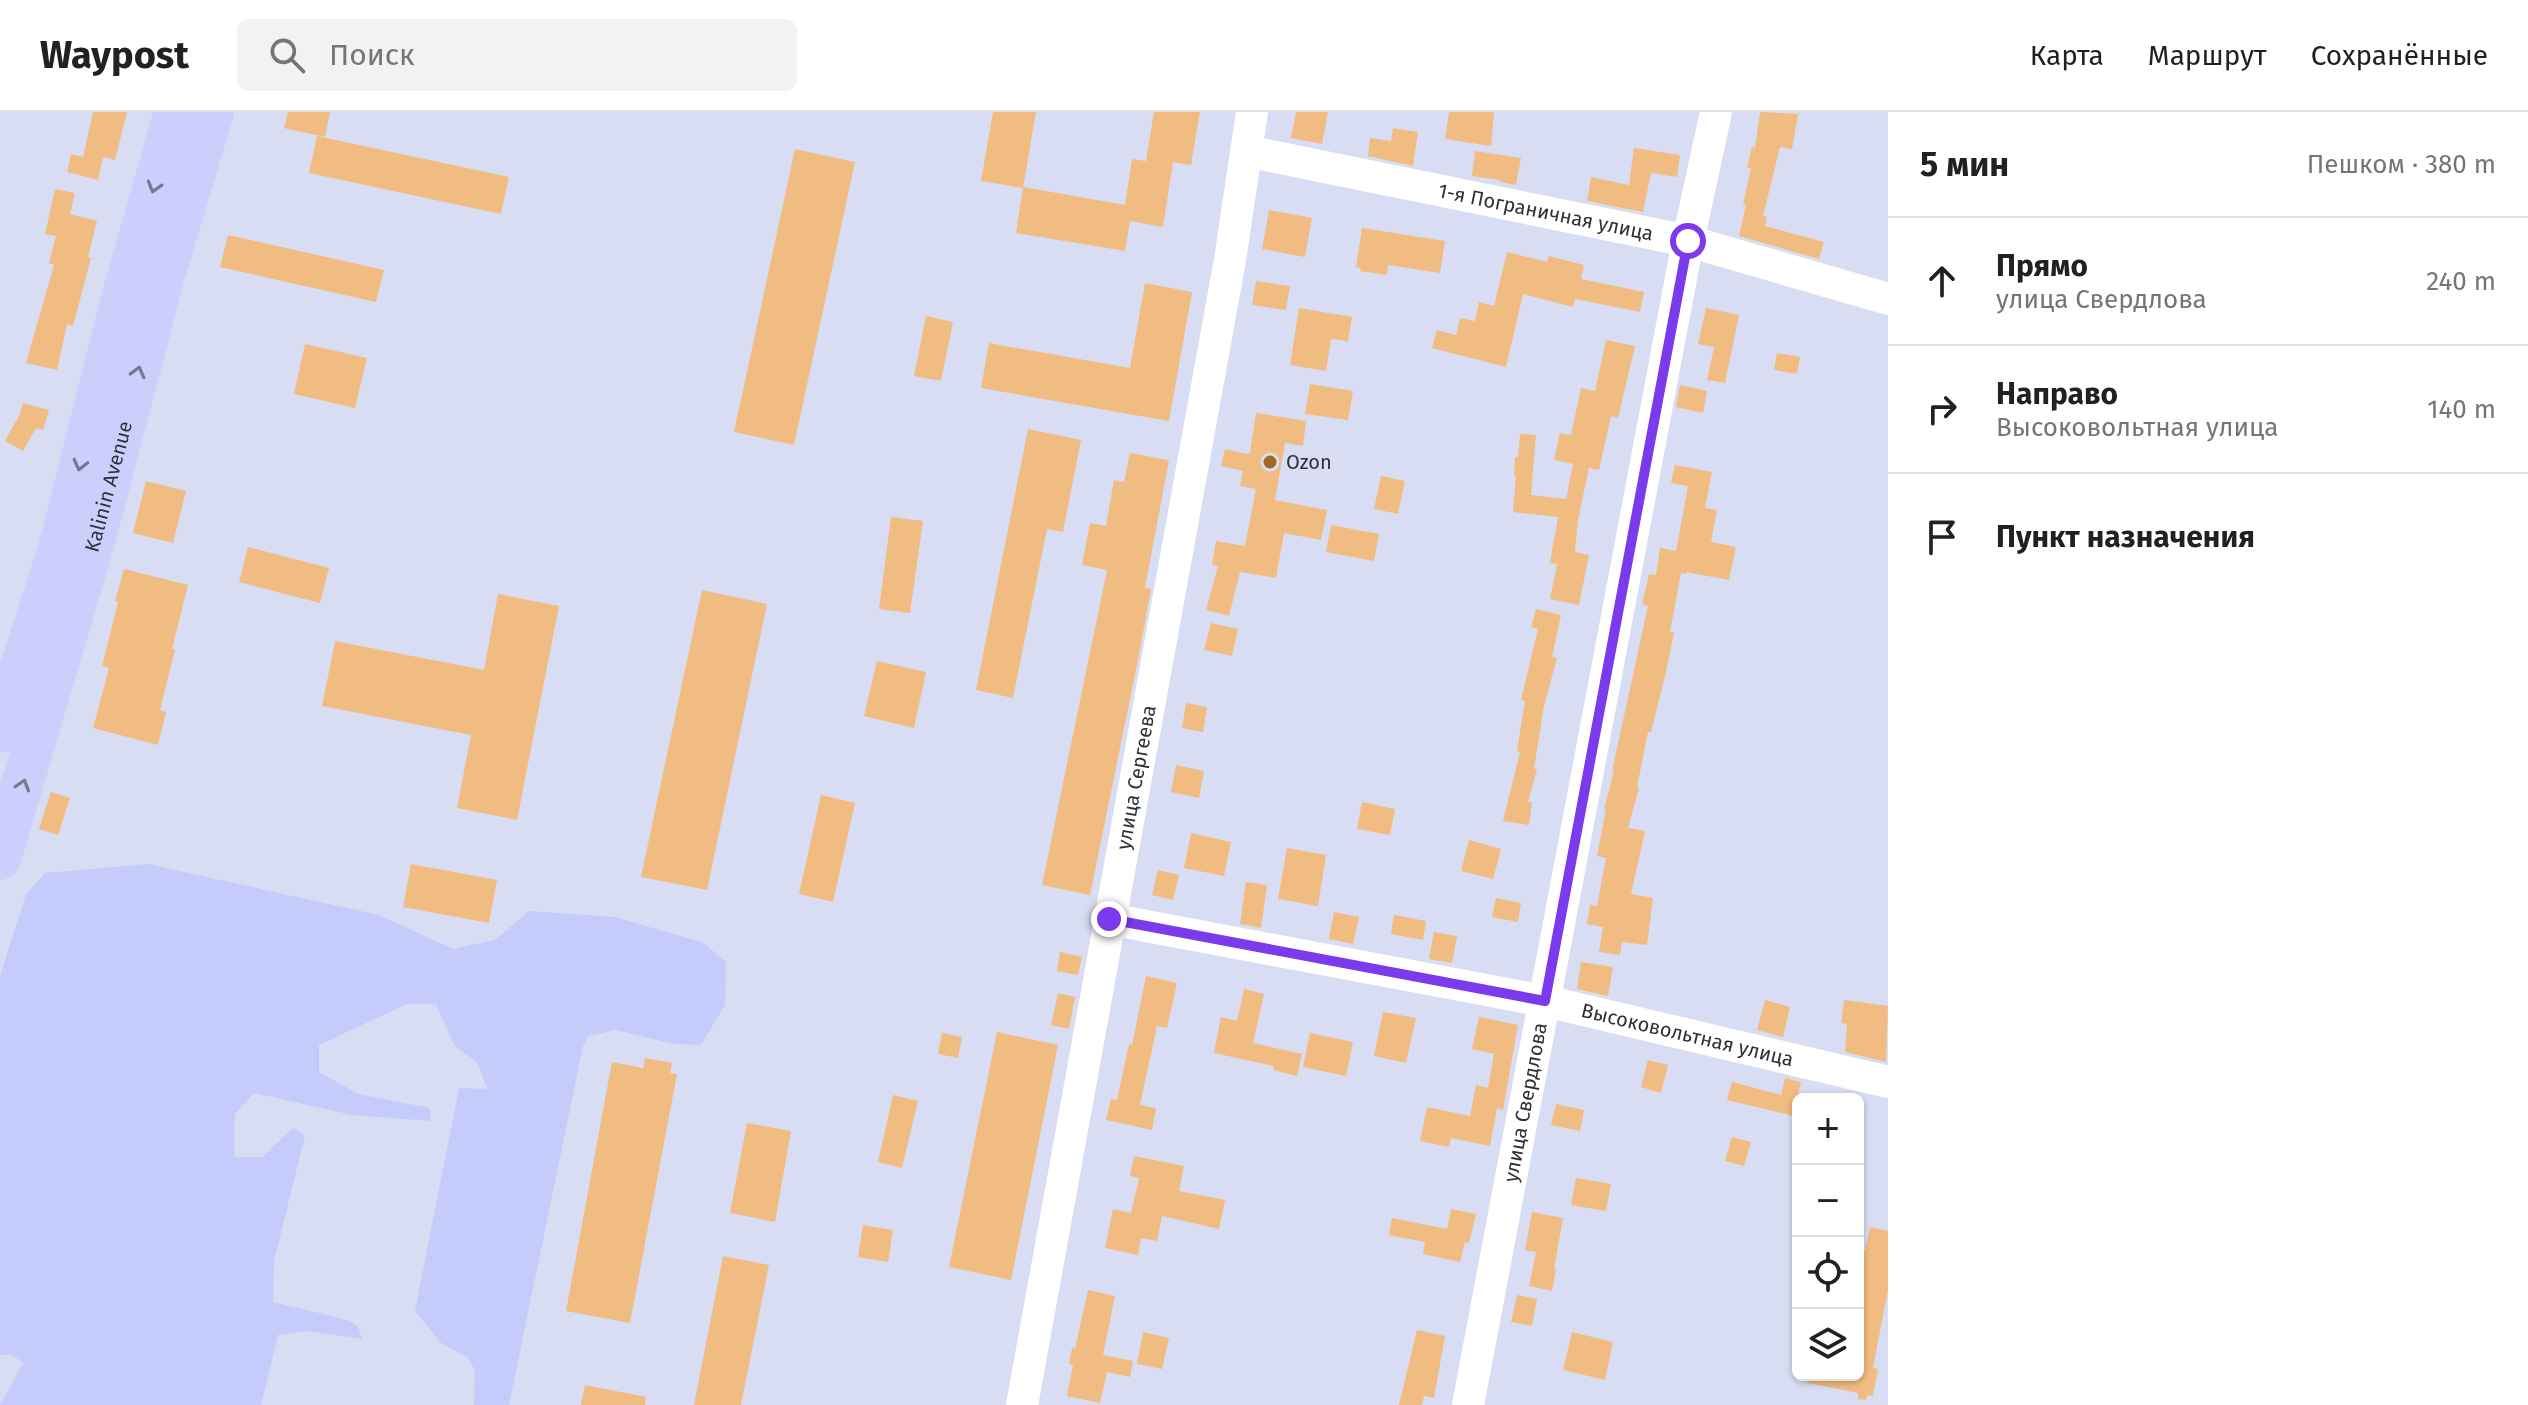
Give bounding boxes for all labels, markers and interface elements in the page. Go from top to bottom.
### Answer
search box [237,19,797,91]
text: Waypost [40,32,189,78]
icon: search [265,33,309,77]
text: Поиск [329,37,415,73]
text: Карта [2030,39,2104,72]
text: Маршрут [2148,39,2267,72]
text: Сохранённые [2311,39,2488,72]
text: 5 мин [1920,144,2009,185]
text: Пешком · 380 m [2307,149,2496,180]
street label: 1-я Пограничная улица [1436,178,1656,246]
one-way arrow [147,180,163,193]
route start [1670,223,1706,259]
text: Прямо [1996,248,2088,284]
icon: ahead [1920,259,1964,303]
text: 240 m [2426,266,2496,297]
text: улица Свердлова [1996,284,2207,315]
one-way arrow [129,366,146,380]
text: Направо [1996,376,2118,412]
icon: right [1920,387,1964,431]
text: 140 m [2427,394,2496,425]
text: Высоковольтная улица [1996,412,2278,443]
street label: Kalinin Avenue [80,418,137,555]
place label: Ozon [1286,450,1332,474]
marker: Ozon [1261,453,1279,471]
one-way arrow [72,458,89,472]
icon: arrive [1920,515,1964,559]
text: Пункт назначения [1996,519,2255,555]
street label: улица Сергеева [1111,703,1161,852]
one-way arrow [14,778,30,792]
route end [1091,901,1127,937]
street label: Высоковольтная улица [1579,998,1796,1071]
street label: улица Свердлова [1498,1020,1552,1184]
map controls [1792,1093,1864,1381]
button: + [1792,1093,1864,1165]
button: − [1792,1165,1864,1237]
button: locate [1792,1237,1864,1309]
button: layers [1792,1309,1864,1381]

